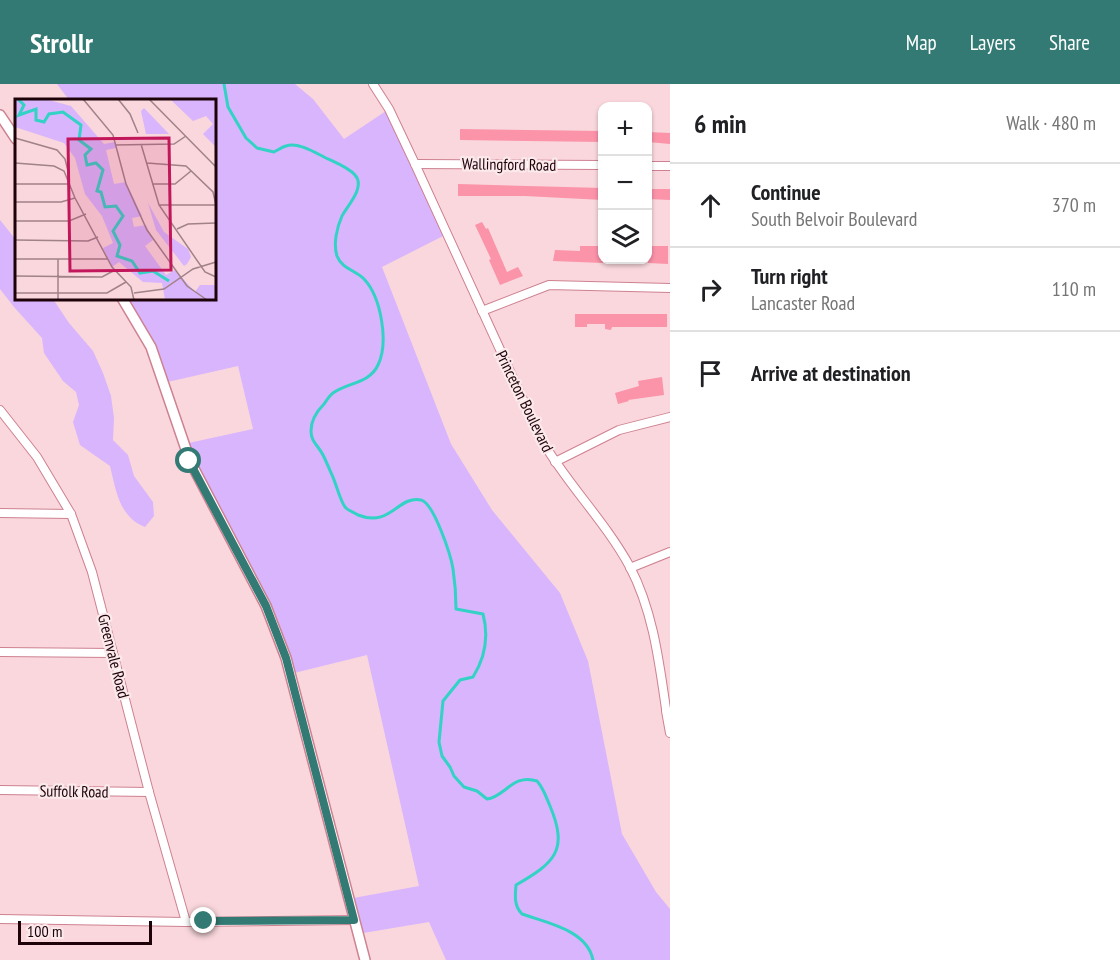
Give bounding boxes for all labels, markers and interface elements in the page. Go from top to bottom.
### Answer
text: Strollr [30,24,93,61]
text: Map [906,29,937,56]
text: Layers [970,29,1016,56]
text: Share [1049,29,1090,56]
inset map [15,99,216,300]
map controls [598,102,652,264]
button: + [598,102,652,156]
text: 6 min [694,107,747,140]
text: Walk · 480 m [1006,110,1096,136]
street label: Wallingford Road [462,153,556,175]
button: − [598,156,652,210]
text: Continue [751,178,821,206]
icon: ahead [694,189,727,222]
text: 370 m [1052,192,1096,218]
text: South Belvoir Boulevard [751,206,917,232]
button: layers [598,210,652,264]
text: Turn right [751,262,828,290]
icon: right [694,273,727,306]
text: 110 m [1052,276,1096,302]
text: Lancaster Road [751,290,855,316]
street label: Princeton Boulevard [492,347,558,455]
icon: arrive [694,357,727,390]
text: Arrive at destination [751,359,911,387]
route start [175,447,201,473]
street label: Greenvale Road [94,612,134,700]
street label: Suffolk Road [39,780,109,802]
route end [190,907,216,933]
scale bar [18,918,152,946]
text: 100 m [27,921,62,941]

